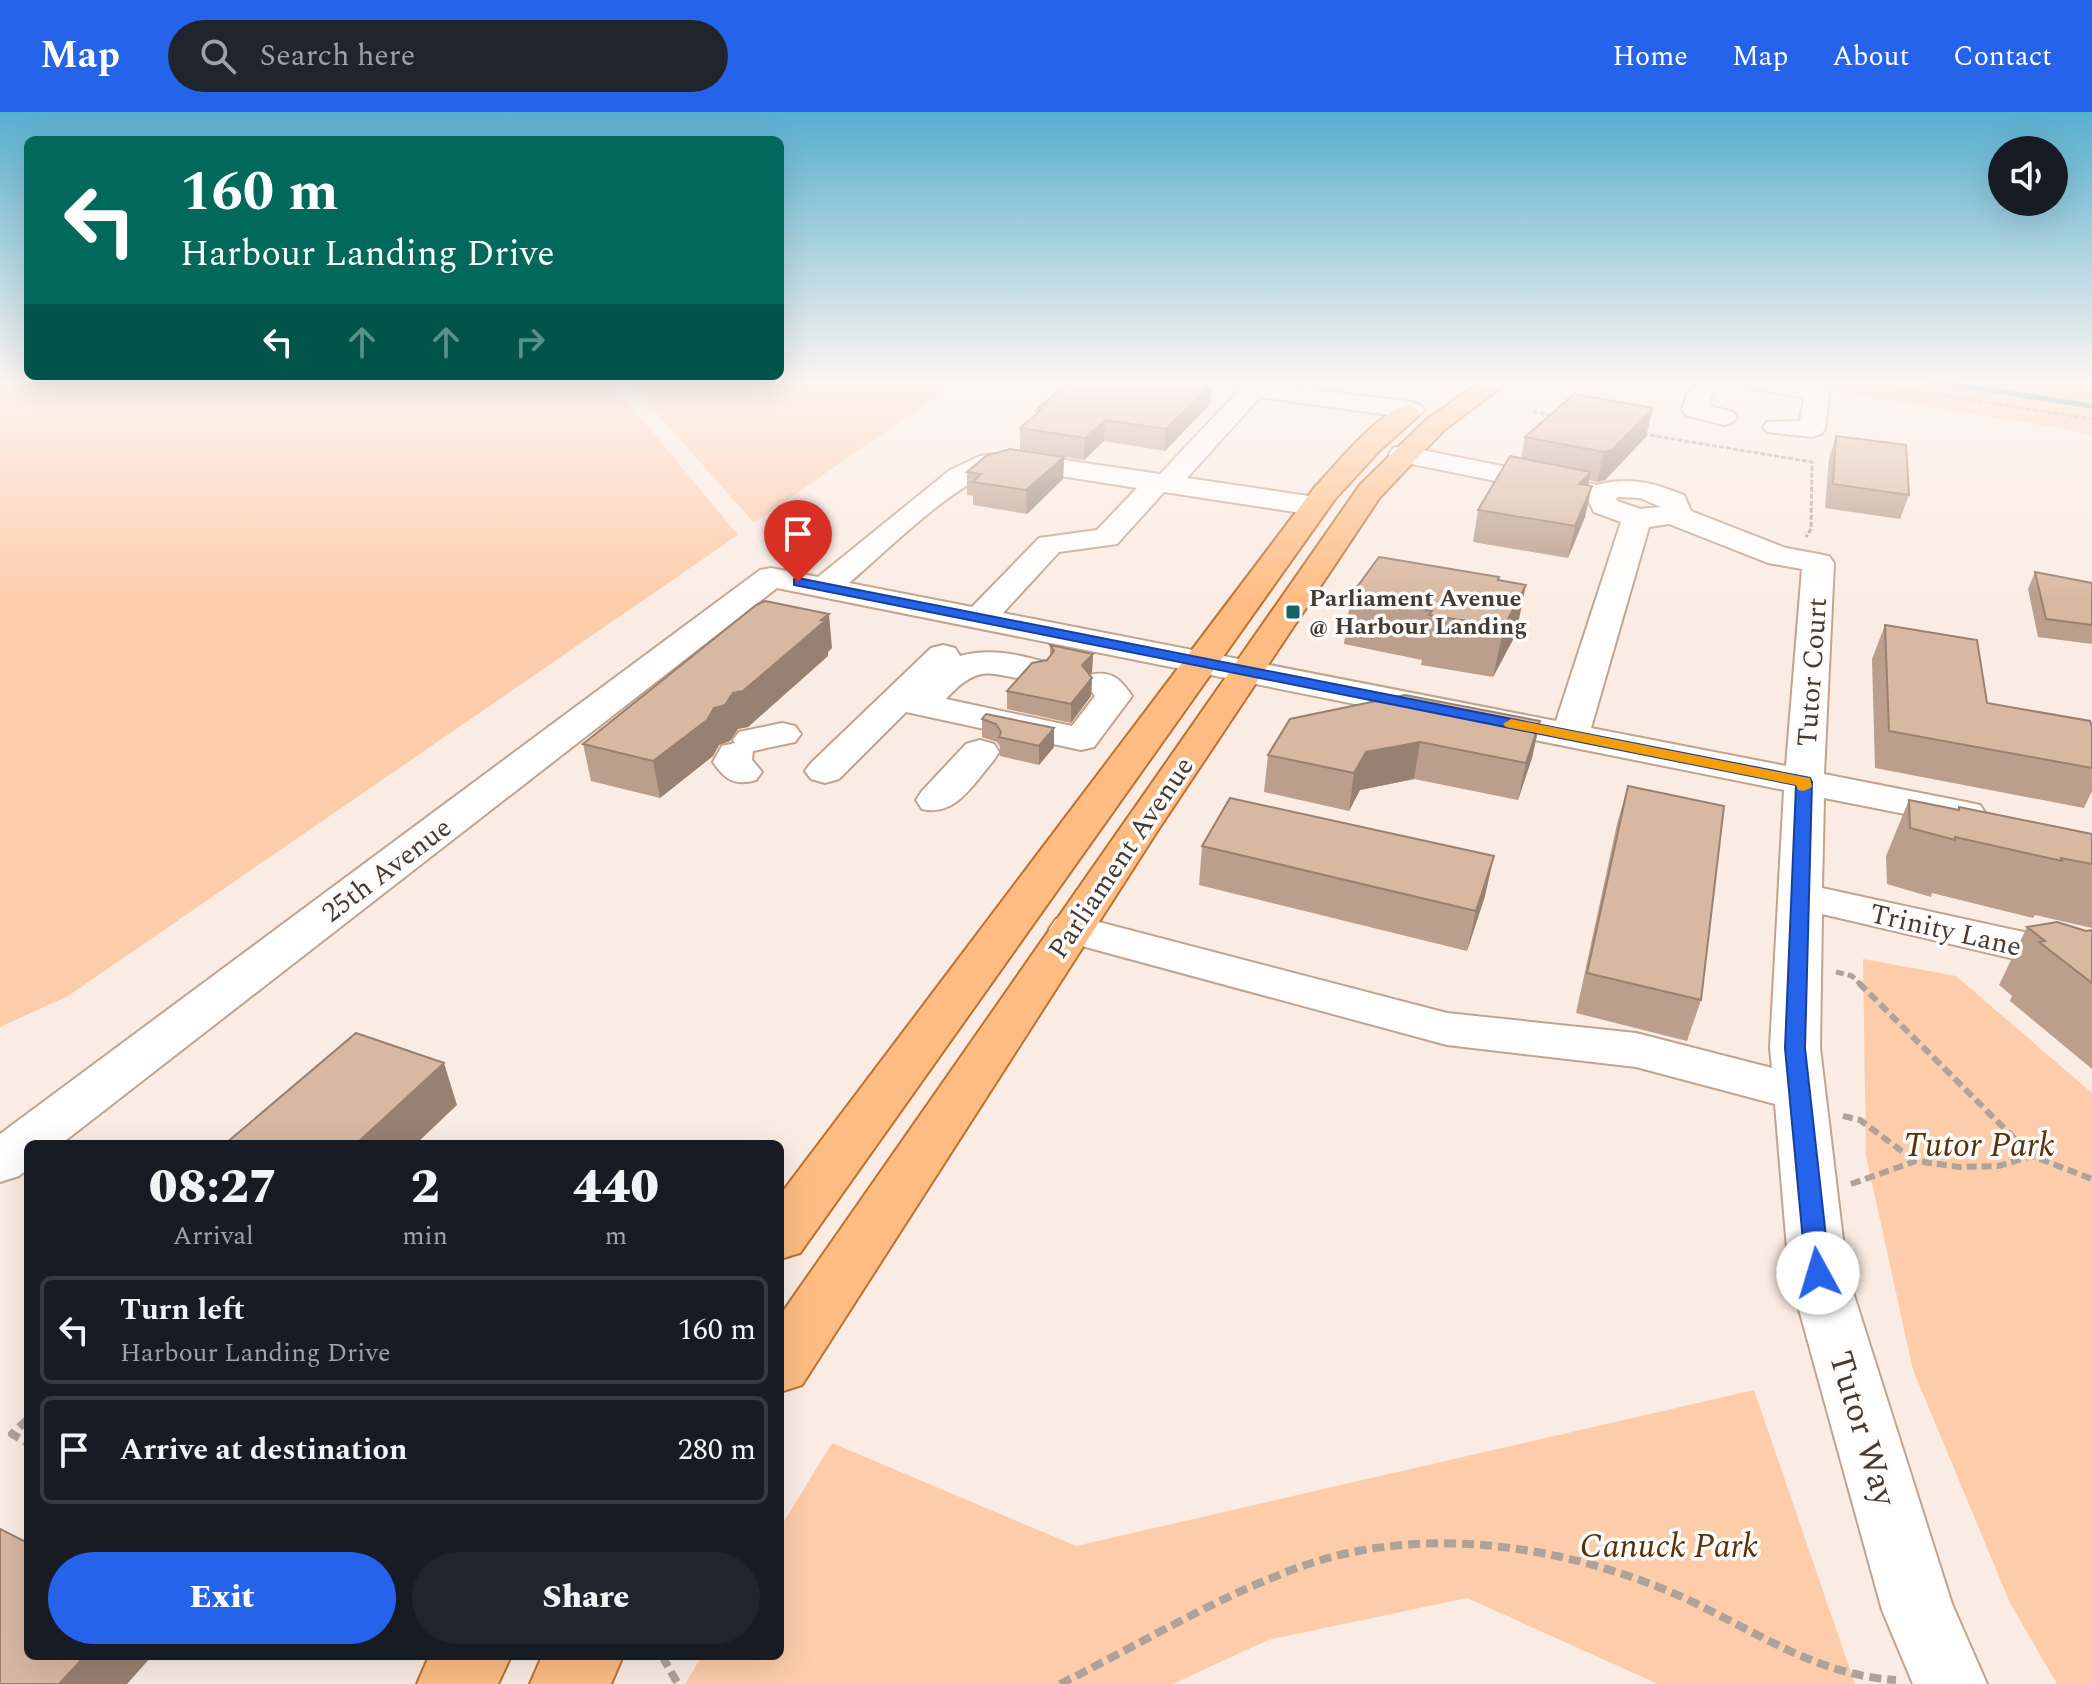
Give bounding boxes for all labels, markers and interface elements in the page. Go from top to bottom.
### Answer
search box [168,20,728,92]
text: Map [40,27,120,85]
text: Search here [260,33,415,79]
icon: search [196,34,240,78]
text: Home [1612,35,1688,78]
text: Map [1732,35,1788,78]
text: About [1832,35,1909,78]
text: Contact [1953,35,2052,78]
map controls [1988,136,2068,216]
button: sound [1988,136,2068,216]
text: 160 m [180,150,339,235]
icon: left [48,168,152,272]
text: Harbour Landing Drive [180,227,555,282]
icon: left [256,320,300,364]
icon: ahead [340,320,384,364]
icon: ahead [424,320,468,364]
icon: right [508,320,552,364]
pin [764,500,832,582]
icon: arrive [776,512,820,556]
place label: Parliament Avenue @ Harbour Landing [1309,581,1527,645]
street label: Tutor Court [1786,596,1839,748]
marker: Parliament Avenue @ Harbour Landing [1284,603,1302,621]
street label: Parliament Avenue [1037,748,1205,968]
street label: 25th Avenue [313,807,461,934]
street label: Trinity Lane [1866,892,2026,969]
park label: Tutor Park [1903,1120,2055,1172]
text: 08:27 [149,1151,278,1224]
text: 2 [411,1151,440,1224]
text: 440 [573,1151,659,1224]
text: Arrival [173,1216,254,1256]
text: min [402,1216,448,1256]
text: m [605,1216,627,1256]
position arrow [1776,1231,1860,1315]
text: Turn left [120,1287,245,1333]
text: 160 m [678,1307,756,1353]
icon: left [52,1308,96,1352]
text: Harbour Landing Drive [120,1333,391,1373]
street label: Tutor Way [1814,1345,1911,1514]
text: Arrive at destination [120,1427,407,1473]
text: 280 m [678,1427,756,1473]
icon: arrive [52,1428,96,1472]
park label: Canuck Park [1580,1521,1758,1573]
button: Exit [48,1552,396,1644]
button: Share [412,1552,760,1644]

